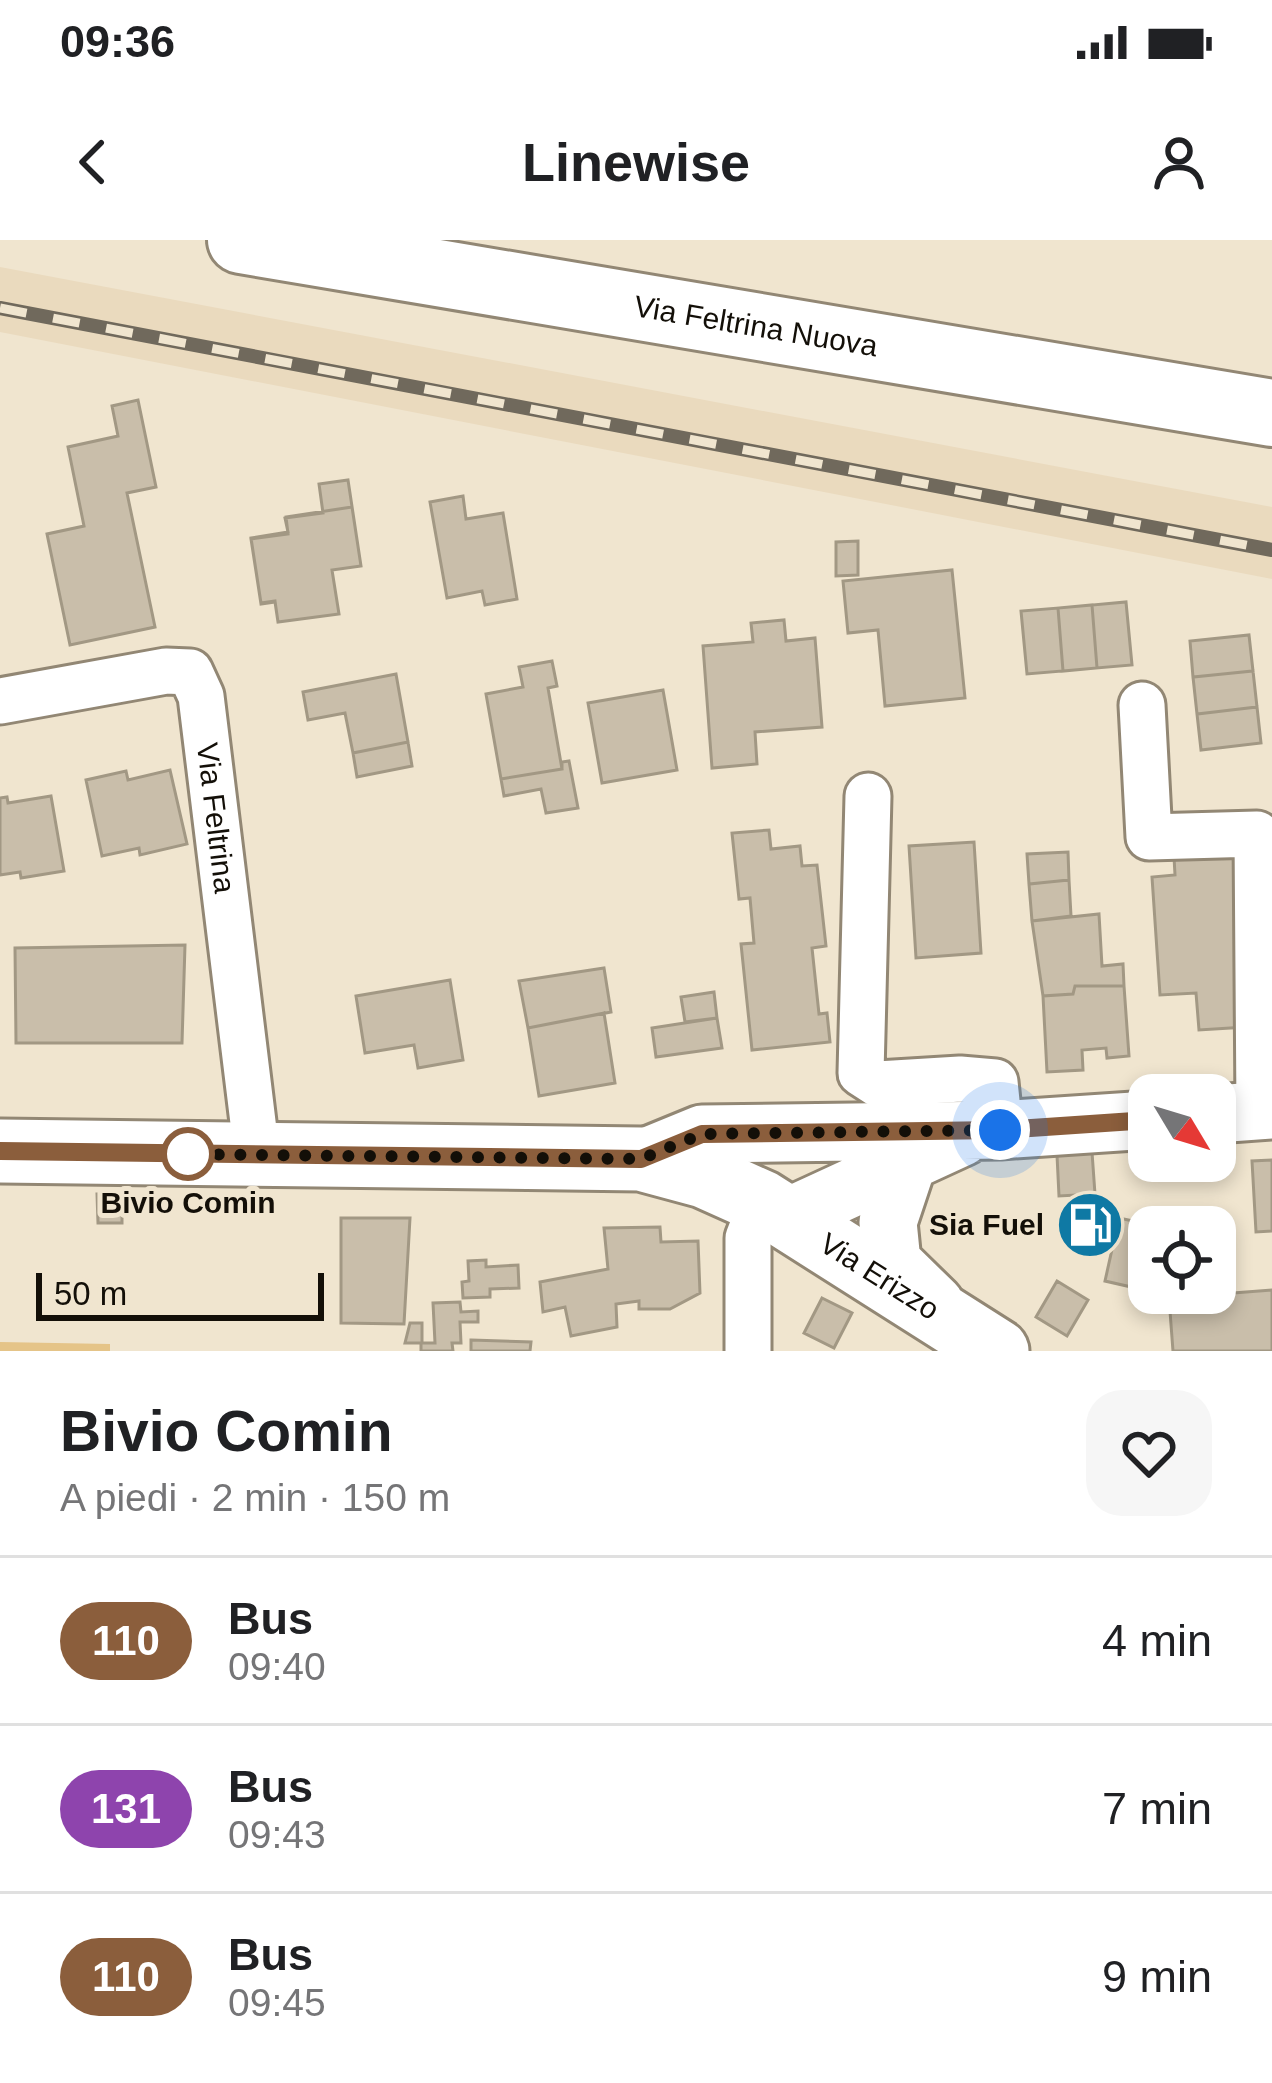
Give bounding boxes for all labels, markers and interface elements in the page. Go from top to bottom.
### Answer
text: 09:36 [60,16,175,67]
icon: back [60,129,126,195]
icon: person [1146,129,1212,195]
text: Linewise [522,132,750,192]
street label: Via Feltrina Nuova [632,289,880,363]
street label: Via Feltrina [191,741,242,895]
north arrow [1128,1074,1236,1182]
map controls [1128,1074,1236,1314]
your location [970,1100,1030,1160]
marker: Bivio Comin [163,1129,213,1179]
place label: Bivio Comin [100,1186,276,1219]
fuel station icon: Sia Fuel [1055,1190,1125,1260]
button: locate [1128,1206,1236,1314]
place label: Sia Fuel [929,1208,1044,1241]
street label: Via Erizzo [814,1226,945,1326]
scale bar [36,1267,324,1320]
text: 50 m [54,1275,127,1312]
button: heart [1086,1390,1212,1516]
text: Bivio Comin [60,1399,393,1463]
text: A piedi · 2 min · 150 m [60,1476,450,1519]
text: Bus [228,1593,313,1644]
text: 4 min [1102,1615,1212,1666]
text: 110 [92,1617,160,1664]
text: 09:40 [228,1645,326,1688]
text: Bus [228,1761,313,1812]
text: 7 min [1102,1783,1212,1834]
text: 131 [91,1785,161,1832]
text: 09:43 [228,1813,326,1856]
text: Bus [228,1929,313,1980]
text: 9 min [1102,1951,1212,2002]
text: 110 [92,1953,160,2000]
text: 09:45 [228,1981,326,2024]

